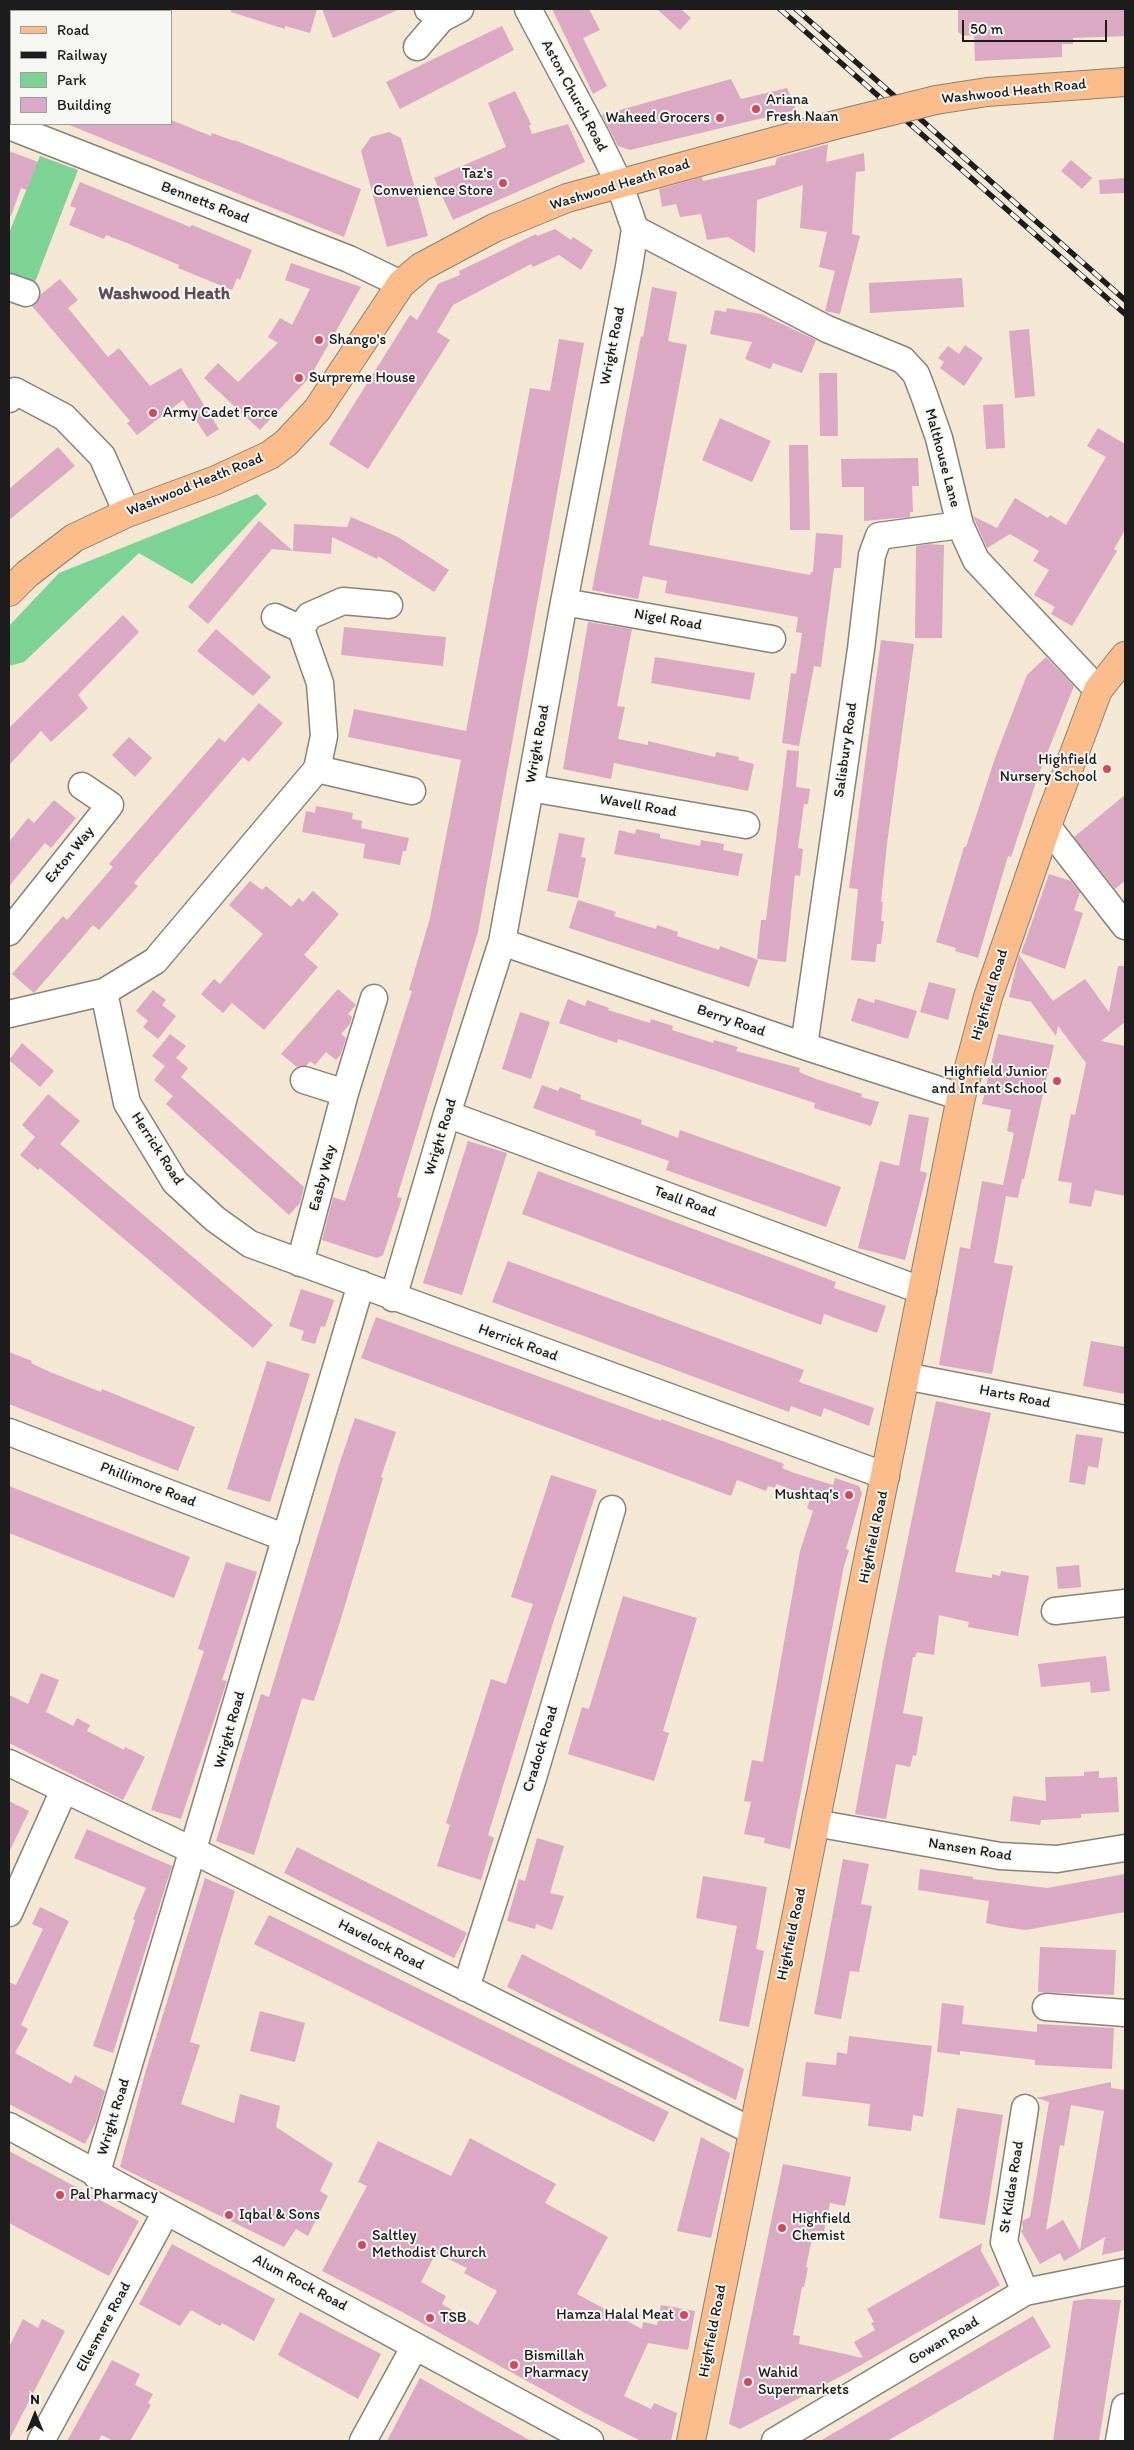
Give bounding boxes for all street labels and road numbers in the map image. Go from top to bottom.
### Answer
street label: Aston Church Road [537,37,611,155]
street label: Washwood Heath Road [941,75,1087,109]
street label: Washwood Heath Road [548,155,692,215]
street label: Bennetts Road [158,178,252,228]
street label: Wright Road [597,305,629,387]
street label: Malthouse Lane [920,407,964,509]
street label: Washwood Heath Road [124,449,266,521]
street label: Nigel Road [633,605,703,635]
street label: Salisbury Road [830,701,862,799]
street label: Wright Road [522,703,554,785]
street label: Wavell Road [598,790,678,822]
street label: Exton Way [42,823,98,887]
street label: Highfield Road [968,947,1012,1043]
street label: Berry Road [694,1001,768,1041]
street label: Wright Road [421,1096,461,1178]
street label: Herrick Road [127,1109,187,1189]
street label: Easby Way [306,1143,340,1213]
street label: Teall Road [651,1182,719,1222]
street label: Herrick Road [476,1320,560,1366]
street label: Harts Road [978,1381,1052,1413]
street label: Phillimore Road [97,1458,199,1512]
street label: Highfield Road [855,1489,893,1585]
street label: Wright Road [210,1689,250,1771]
street label: Cradock Road [519,1704,563,1794]
street label: Nansen Road [927,1835,1013,1865]
street label: Highfield Road [773,1886,811,1982]
street label: Havelock Road [335,1916,427,1974]
street label: Wright Road [94,2076,134,2158]
street label: St Kildas Road [996,2140,1028,2234]
street label: Alum Rock Road [250,2250,350,2316]
street label: Ellesmere Road [73,2279,135,2375]
street label: Highfield Road [695,2283,731,2379]
street label: Gowan Road [905,2313,983,2369]

